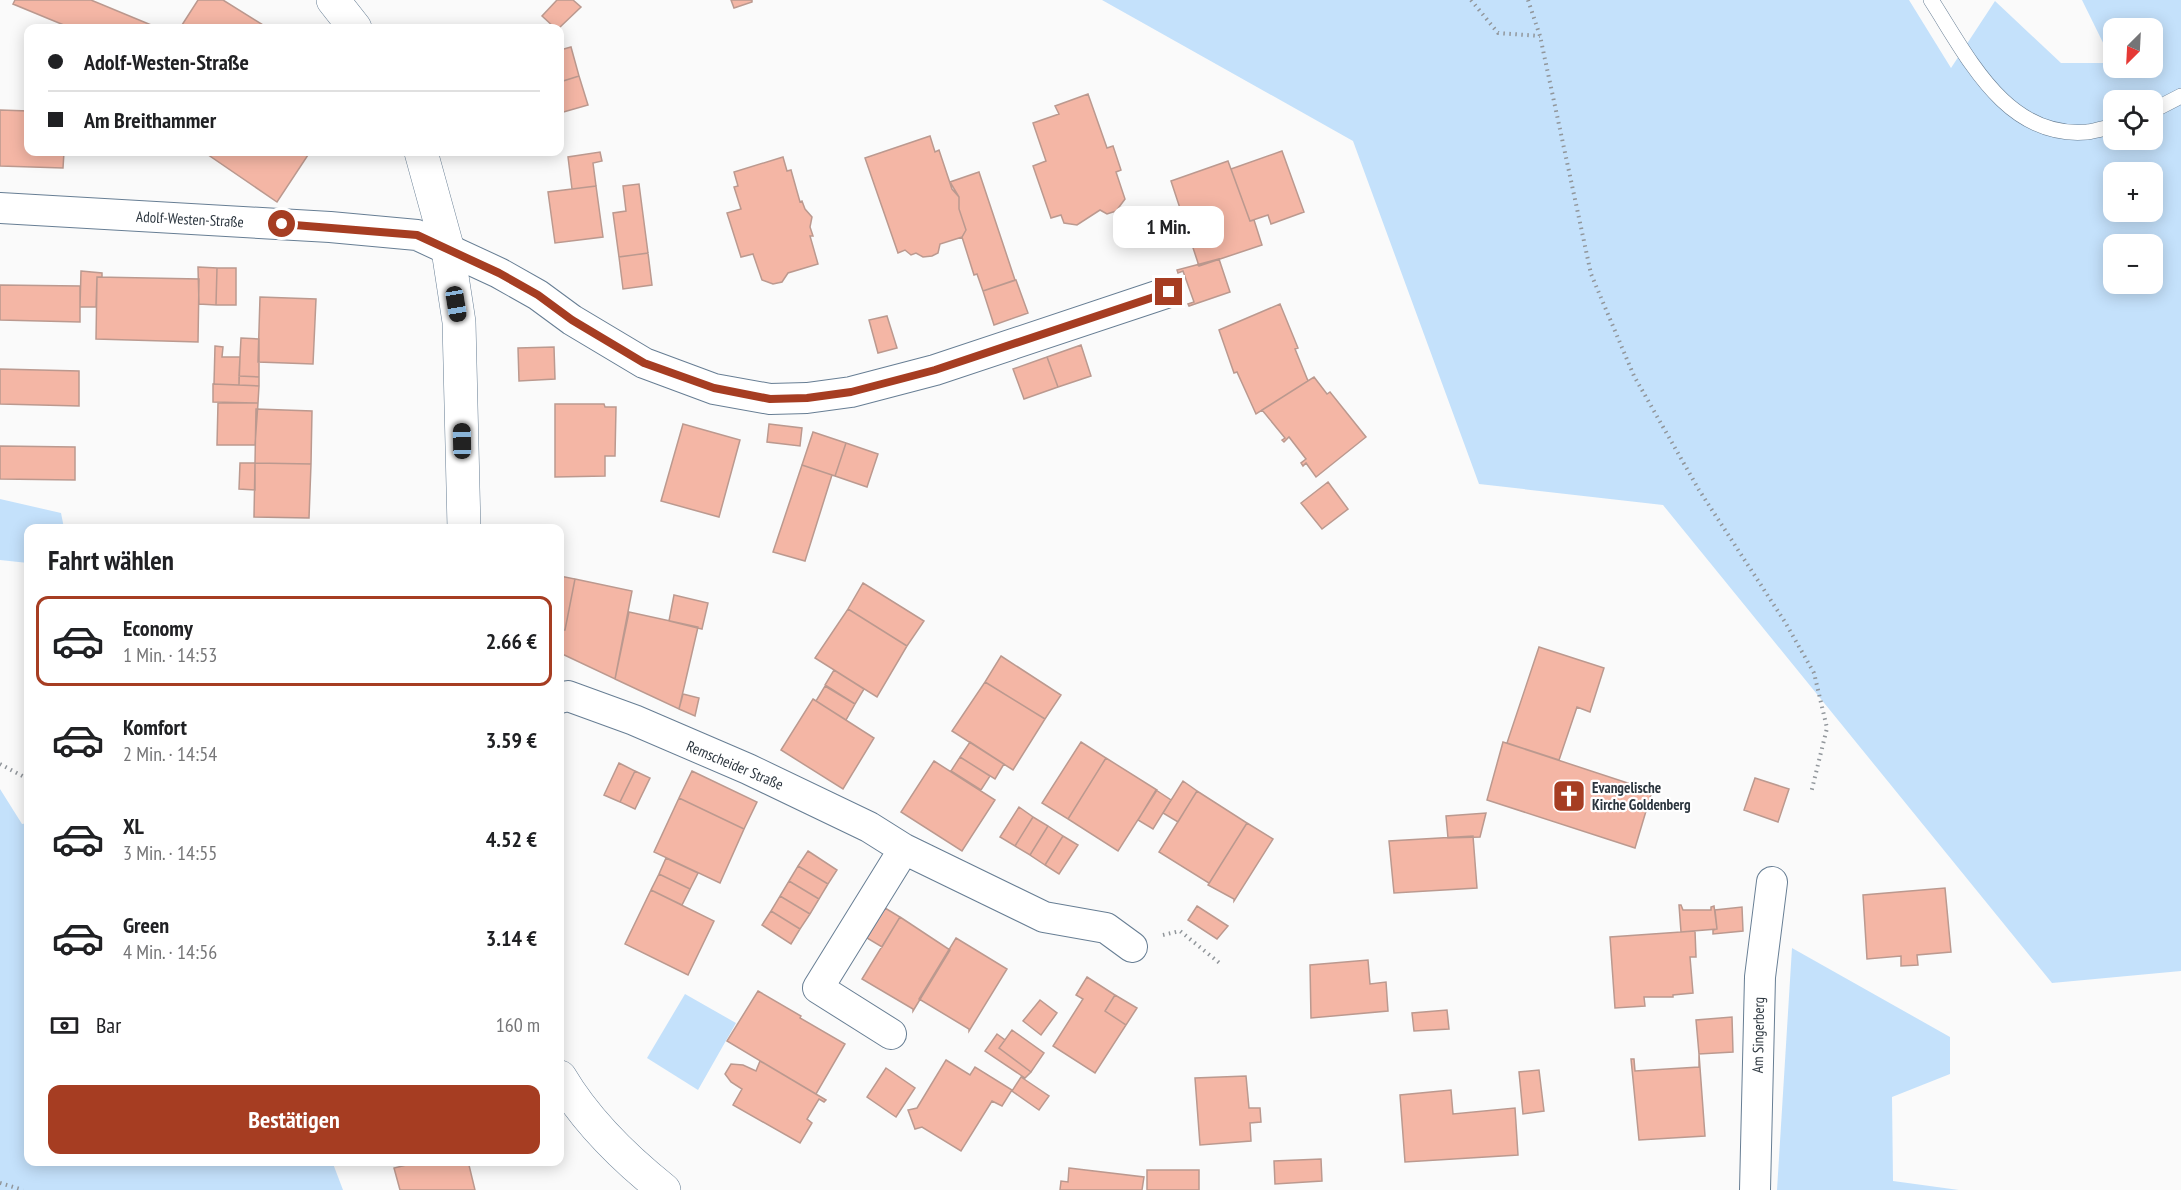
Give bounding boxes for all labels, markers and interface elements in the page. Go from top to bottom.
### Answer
north arrow [2103,18,2163,78]
map controls [2103,18,2163,294]
text: Adolf-Westen-Straße [84,48,249,76]
button: locate [2103,90,2163,150]
text: Am Breithammer [84,106,216,134]
button: + [2103,162,2163,222]
callout: 1 Min. [1114,205,1224,247]
street label: Adolf-Westen-Straße [136,207,244,231]
route start [268,210,295,237]
text: 1 Min. [1146,214,1191,240]
button: − [2103,234,2163,294]
route end [1155,278,1182,305]
car [444,285,468,323]
car [453,423,471,459]
text: Fahrt wählen [48,543,174,577]
icon: car [51,614,105,668]
text: Economy [123,614,193,642]
text: 2.66 € [486,627,537,655]
text: 1 Min. · 14:53 [123,642,217,668]
icon: car [51,713,105,767]
text: Komfort [123,713,187,741]
text: 3.59 € [486,726,537,754]
street label: Remscheider Straße [684,736,786,794]
text: 2 Min. · 14:54 [123,741,217,767]
church icon: Evangelische Kirche Goldenberg [1551,778,1587,814]
place label: Evangelische Kirche Goldenberg [1592,778,1691,814]
icon: car [51,812,105,866]
text: XL [123,812,144,840]
text: 4.52 € [486,825,537,853]
text: 3 Min. · 14:55 [123,840,217,866]
icon: car [51,911,105,965]
text: Green [123,911,169,939]
text: 3.14 € [486,924,537,952]
text: 4 Min. · 14:56 [123,939,217,965]
street label: Am Singerberg [1748,997,1768,1073]
icon: cash [48,1009,81,1042]
text: Bar [96,1011,121,1039]
text: 160 m [496,1012,540,1038]
button: Bestätigen [48,1085,540,1154]

